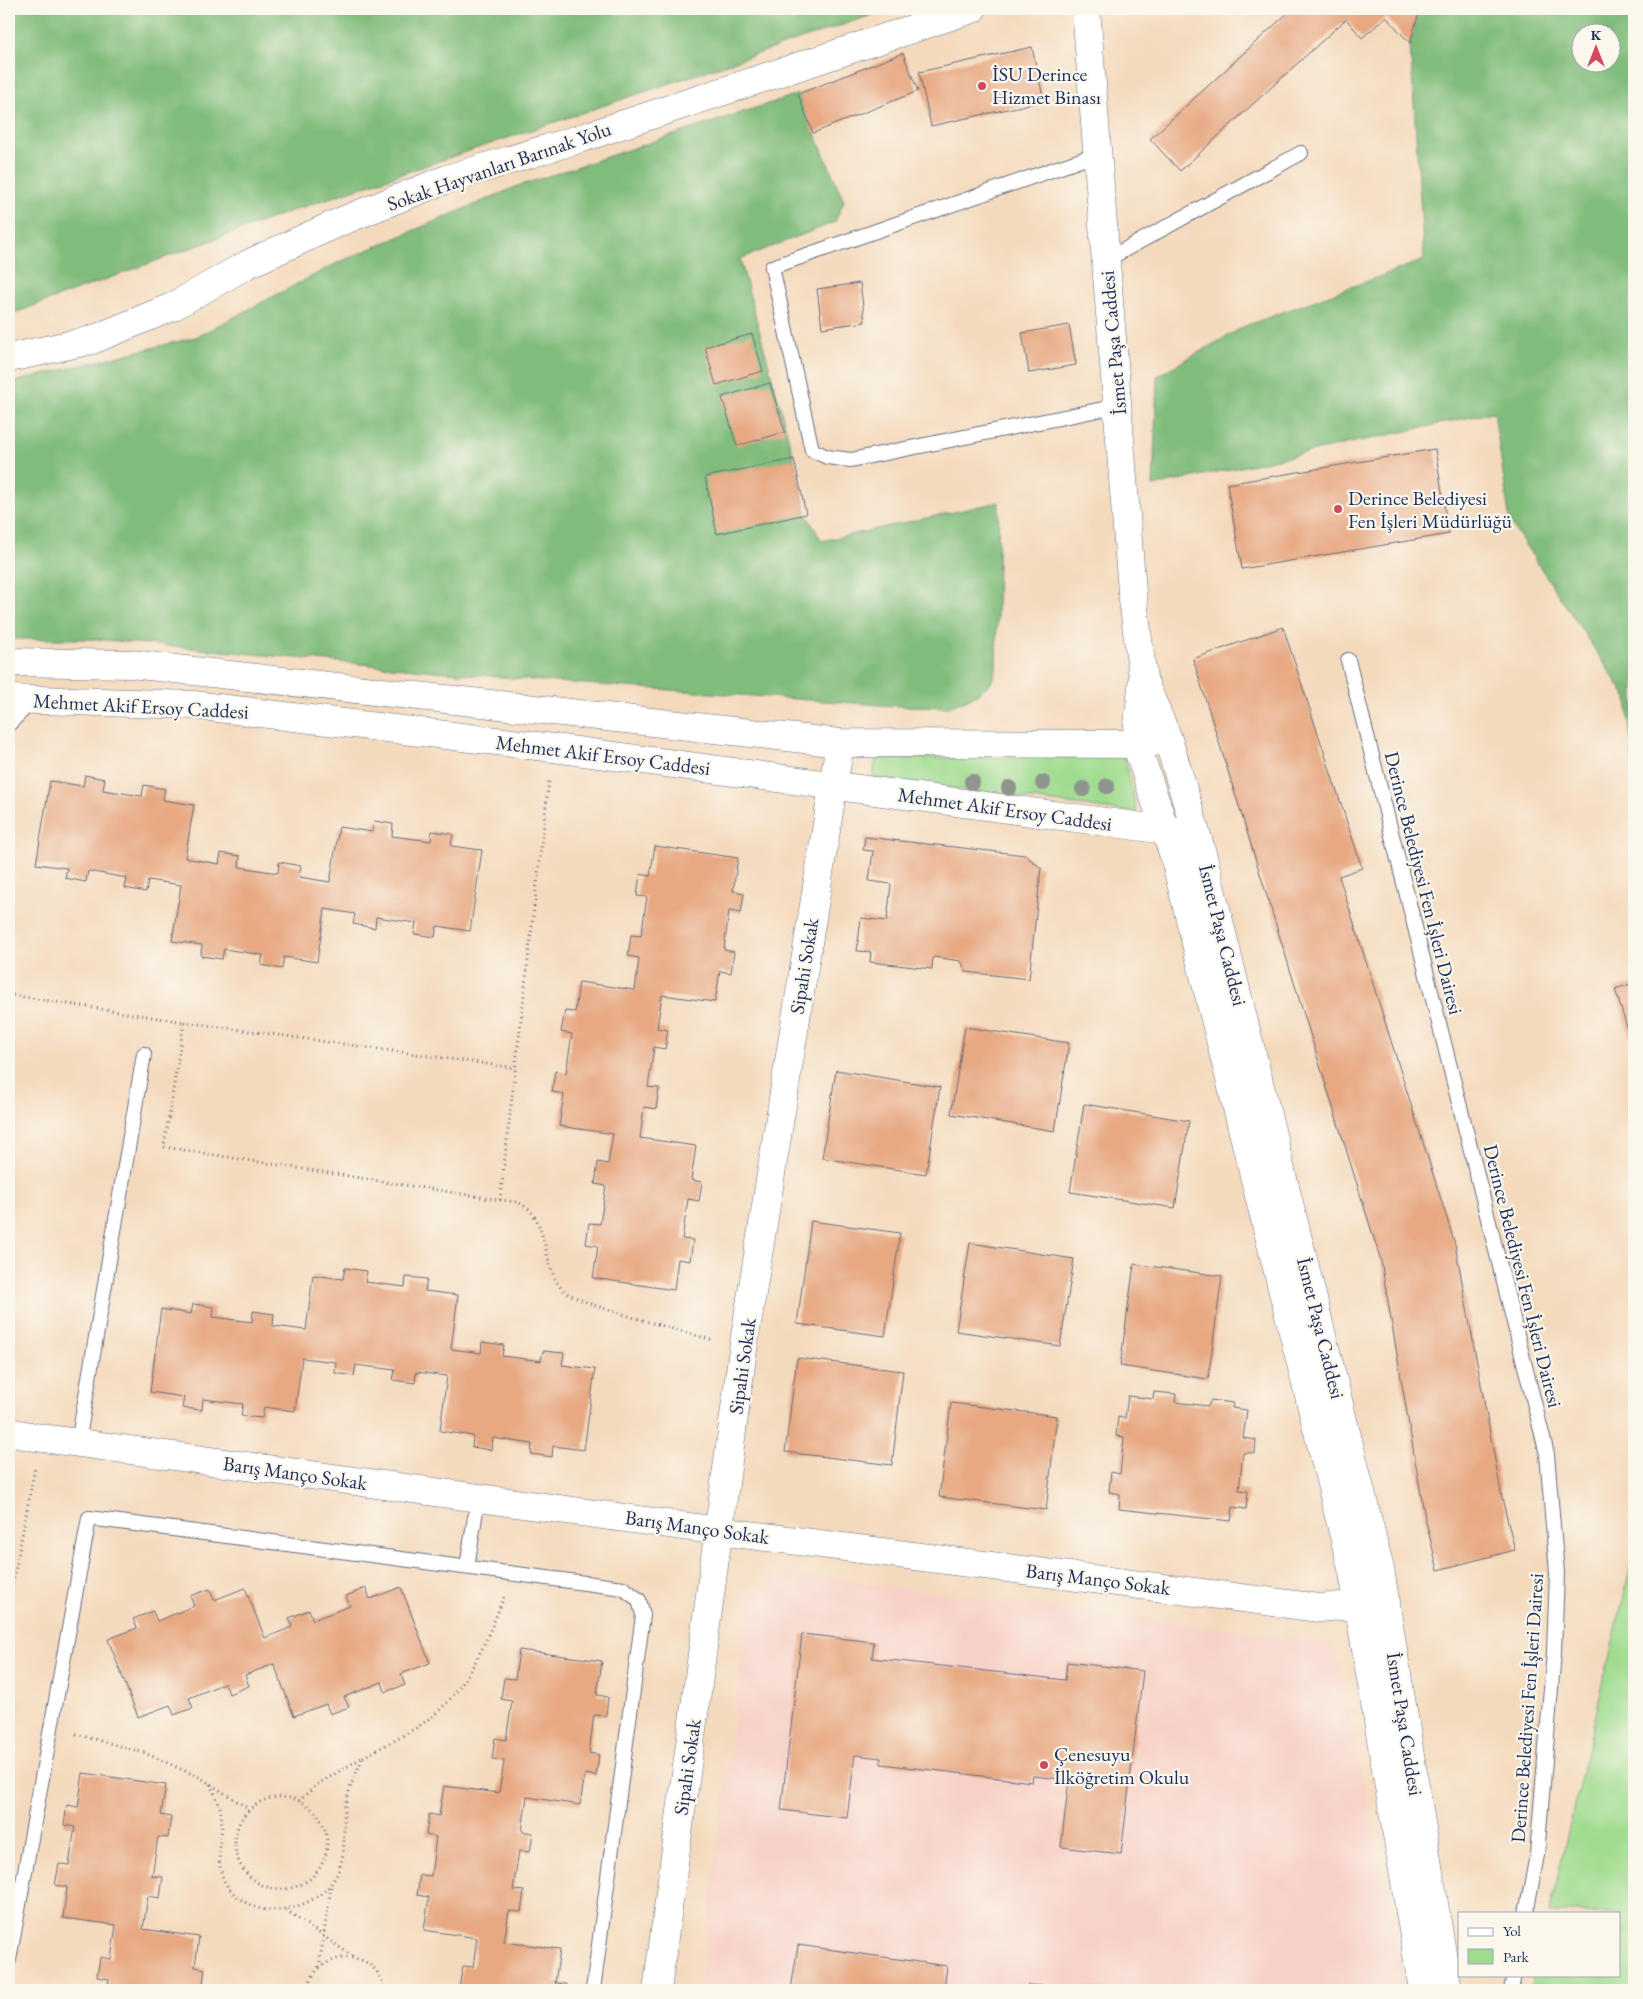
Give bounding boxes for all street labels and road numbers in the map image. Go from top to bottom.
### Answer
street label: Sokak Hayvanları Barınak Yolu [383,115,615,217]
street label: İsmet Paşa Caddesi [1094,270,1132,416]
street label: Mehmet Akif Ersoy Caddesi [32,687,250,725]
street label: Mehmet Akif Ersoy Caddesi [494,729,712,781]
street label: Derince Belediyesi Fen İşleri Dairesi [1379,749,1469,1017]
street label: Mehmet Akif Ersoy Caddesi [896,781,1114,837]
street label: İsmet Paşa Caddesi [1193,862,1253,1009]
street label: Sipahi Sokak [784,915,825,1016]
street label: Derince Belediyesi Fen İşleri Dairesi [1478,1142,1568,1410]
street label: İsmet Paşa Caddesi [1291,1255,1351,1402]
street label: Sipahi Sokak [722,1316,762,1416]
street label: Barış Manço Sokak [221,1450,369,1496]
street label: Barış Manço Sokak [623,1504,771,1550]
street label: Barış Manço Sokak [1024,1557,1172,1601]
street label: Derince Belediyesi Fen İşleri Dairesi [1505,1572,1549,1844]
street label: İsmet Paşa Caddesi [1381,1650,1429,1798]
street label: Sipahi Sokak [667,1717,707,1817]

